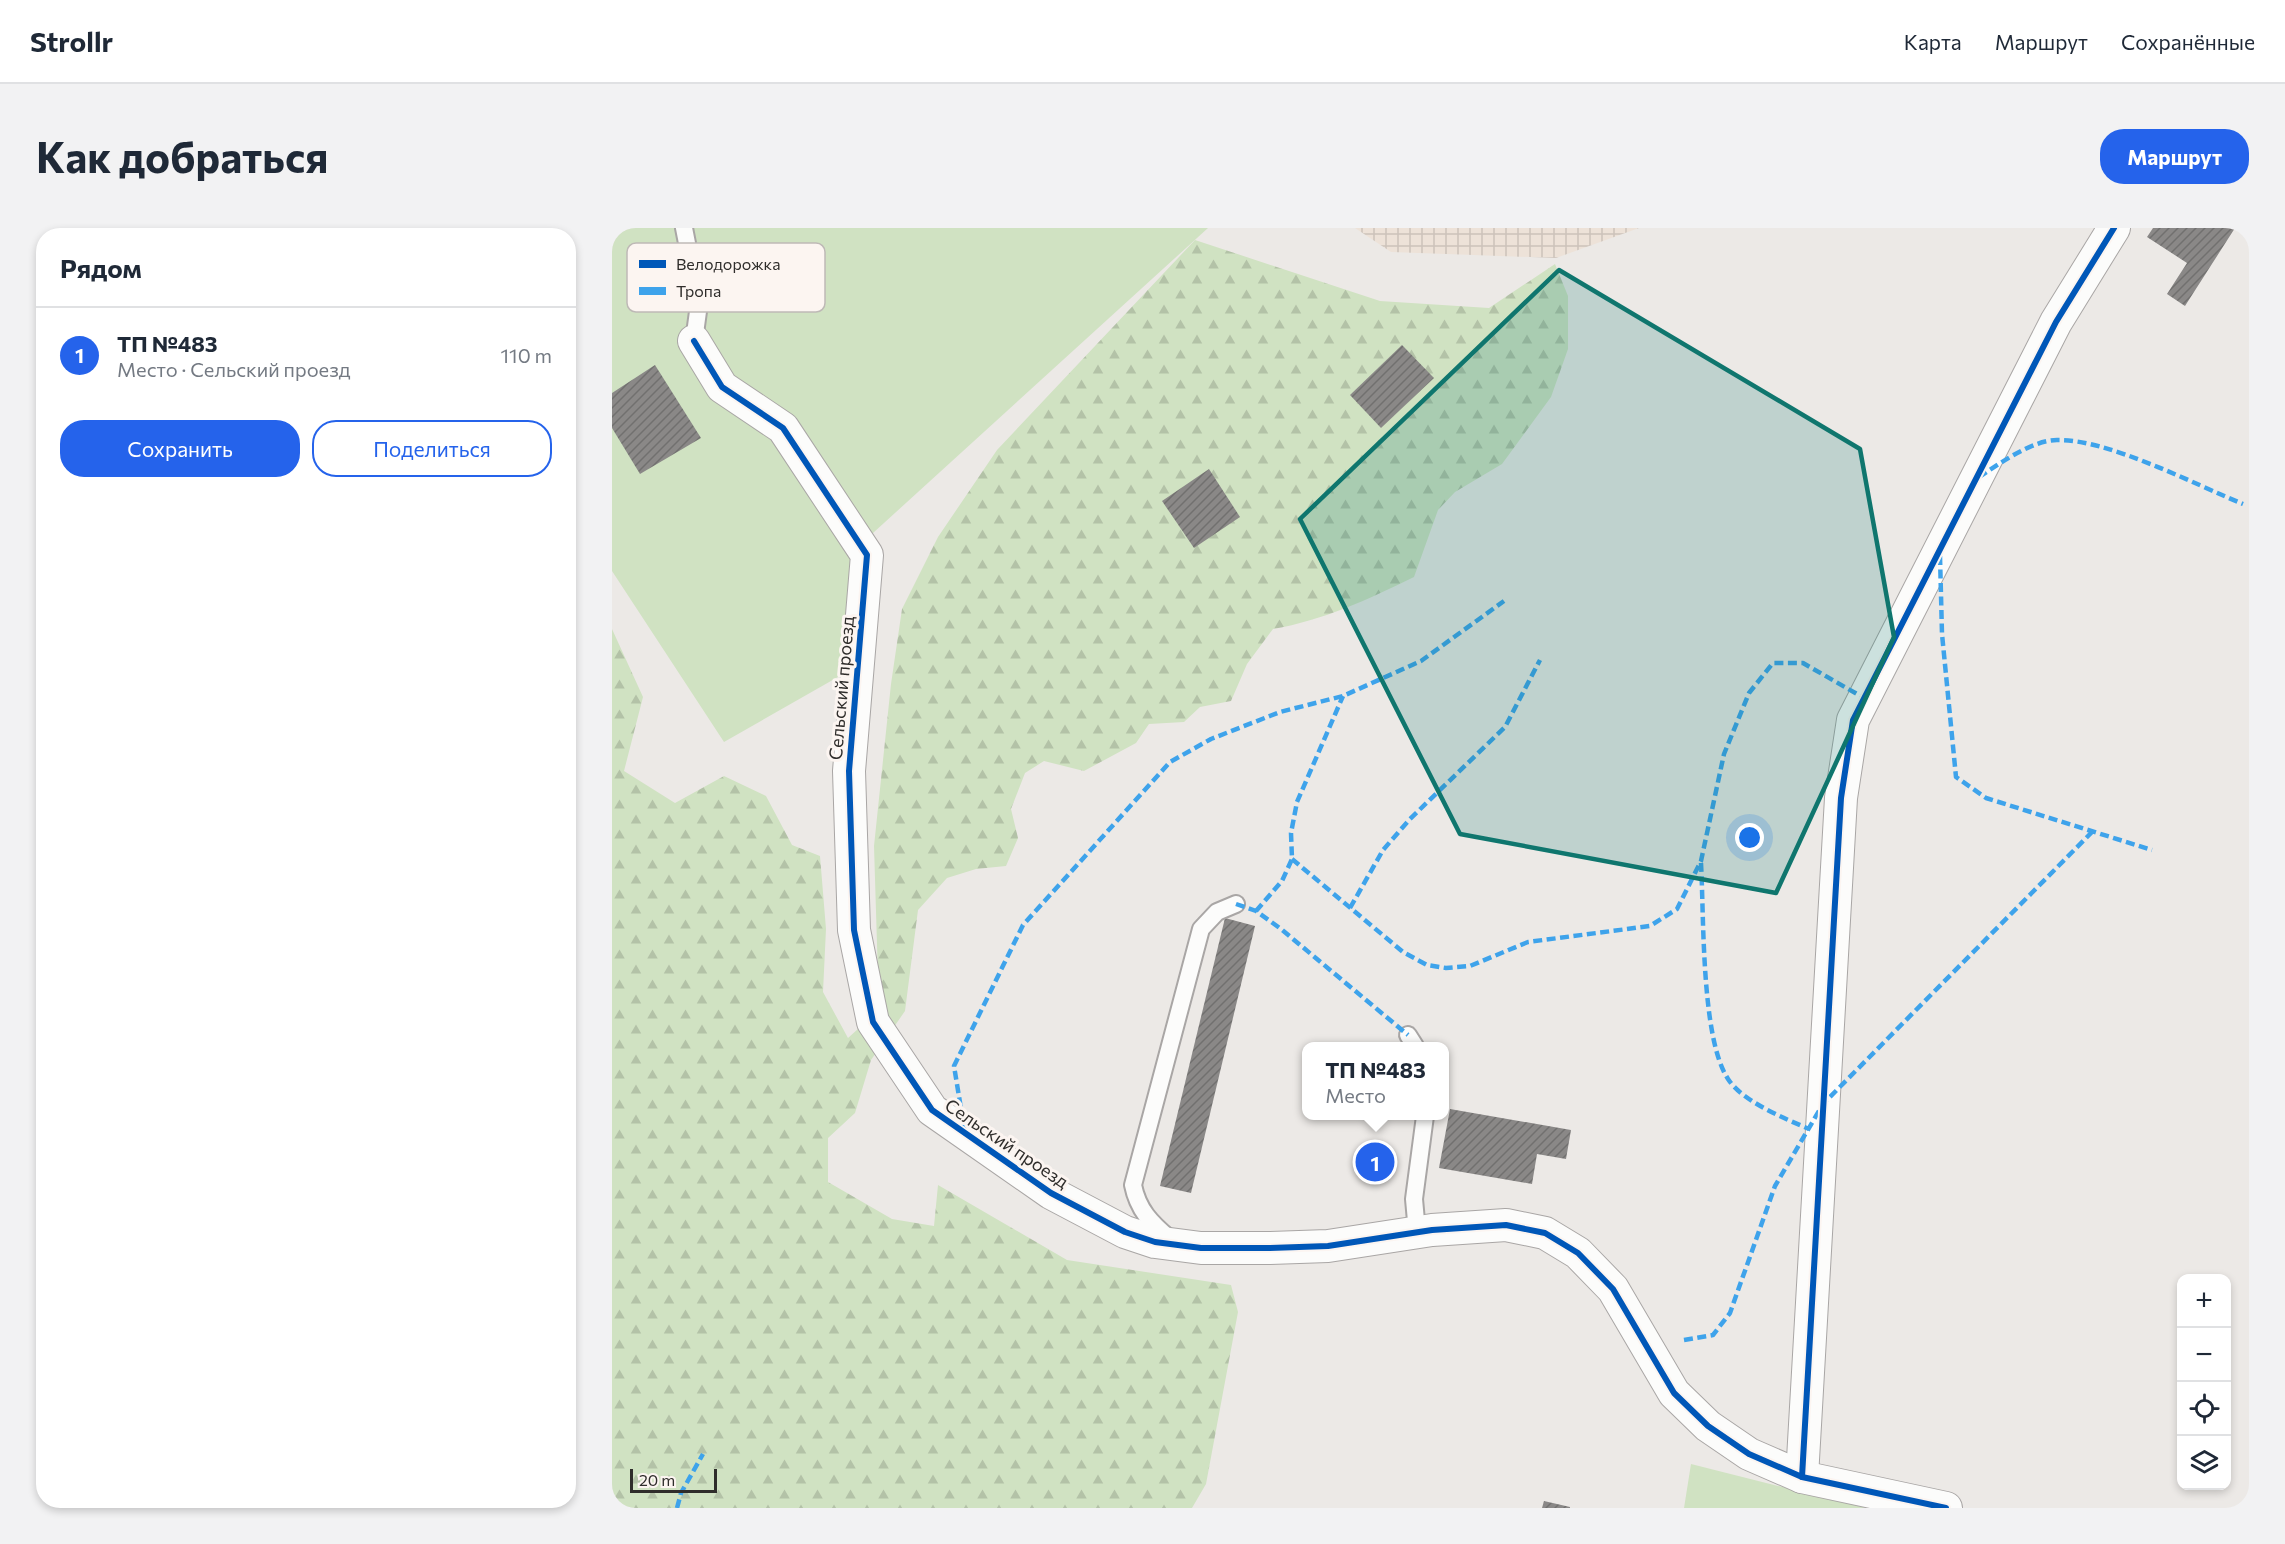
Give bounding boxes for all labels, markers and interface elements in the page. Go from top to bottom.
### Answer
text: Strollr [30,24,113,58]
text: Карта [1904,29,1962,54]
text: Маршрут [1995,29,2088,54]
text: Сохранённые [2121,29,2255,54]
button: Маршрут [2100,129,2249,184]
text: Как добраться [36,130,328,182]
legend [627,243,825,312]
text: Рядом [60,252,142,283]
text: Велодорожка [676,254,780,273]
text: Тропа [676,281,721,300]
text: ТП №483 [117,330,218,357]
text: 1 [75,343,84,367]
text: 110 m [501,343,552,367]
text: Место · Сельский проезд [117,357,351,381]
button: Сохранить [60,420,300,477]
button: Поделиться [312,420,552,477]
street label: Сельский проезд [824,615,858,761]
your location [1735,823,1764,852]
popup [1302,1042,1449,1120]
text: ТП №483 [1325,1056,1426,1083]
text: Место [1325,1083,1386,1107]
street label: Сельский проезд [941,1094,1073,1193]
pin: 1 [1356,1140,1395,1184]
map controls [2177,1274,2231,1490]
button: + [2177,1274,2231,1328]
button: − [2177,1328,2231,1382]
button: locate [2177,1382,2231,1436]
button: layers [2177,1436,2231,1490]
scale bar [630,1466,717,1494]
text: 20 m [639,1470,675,1489]

